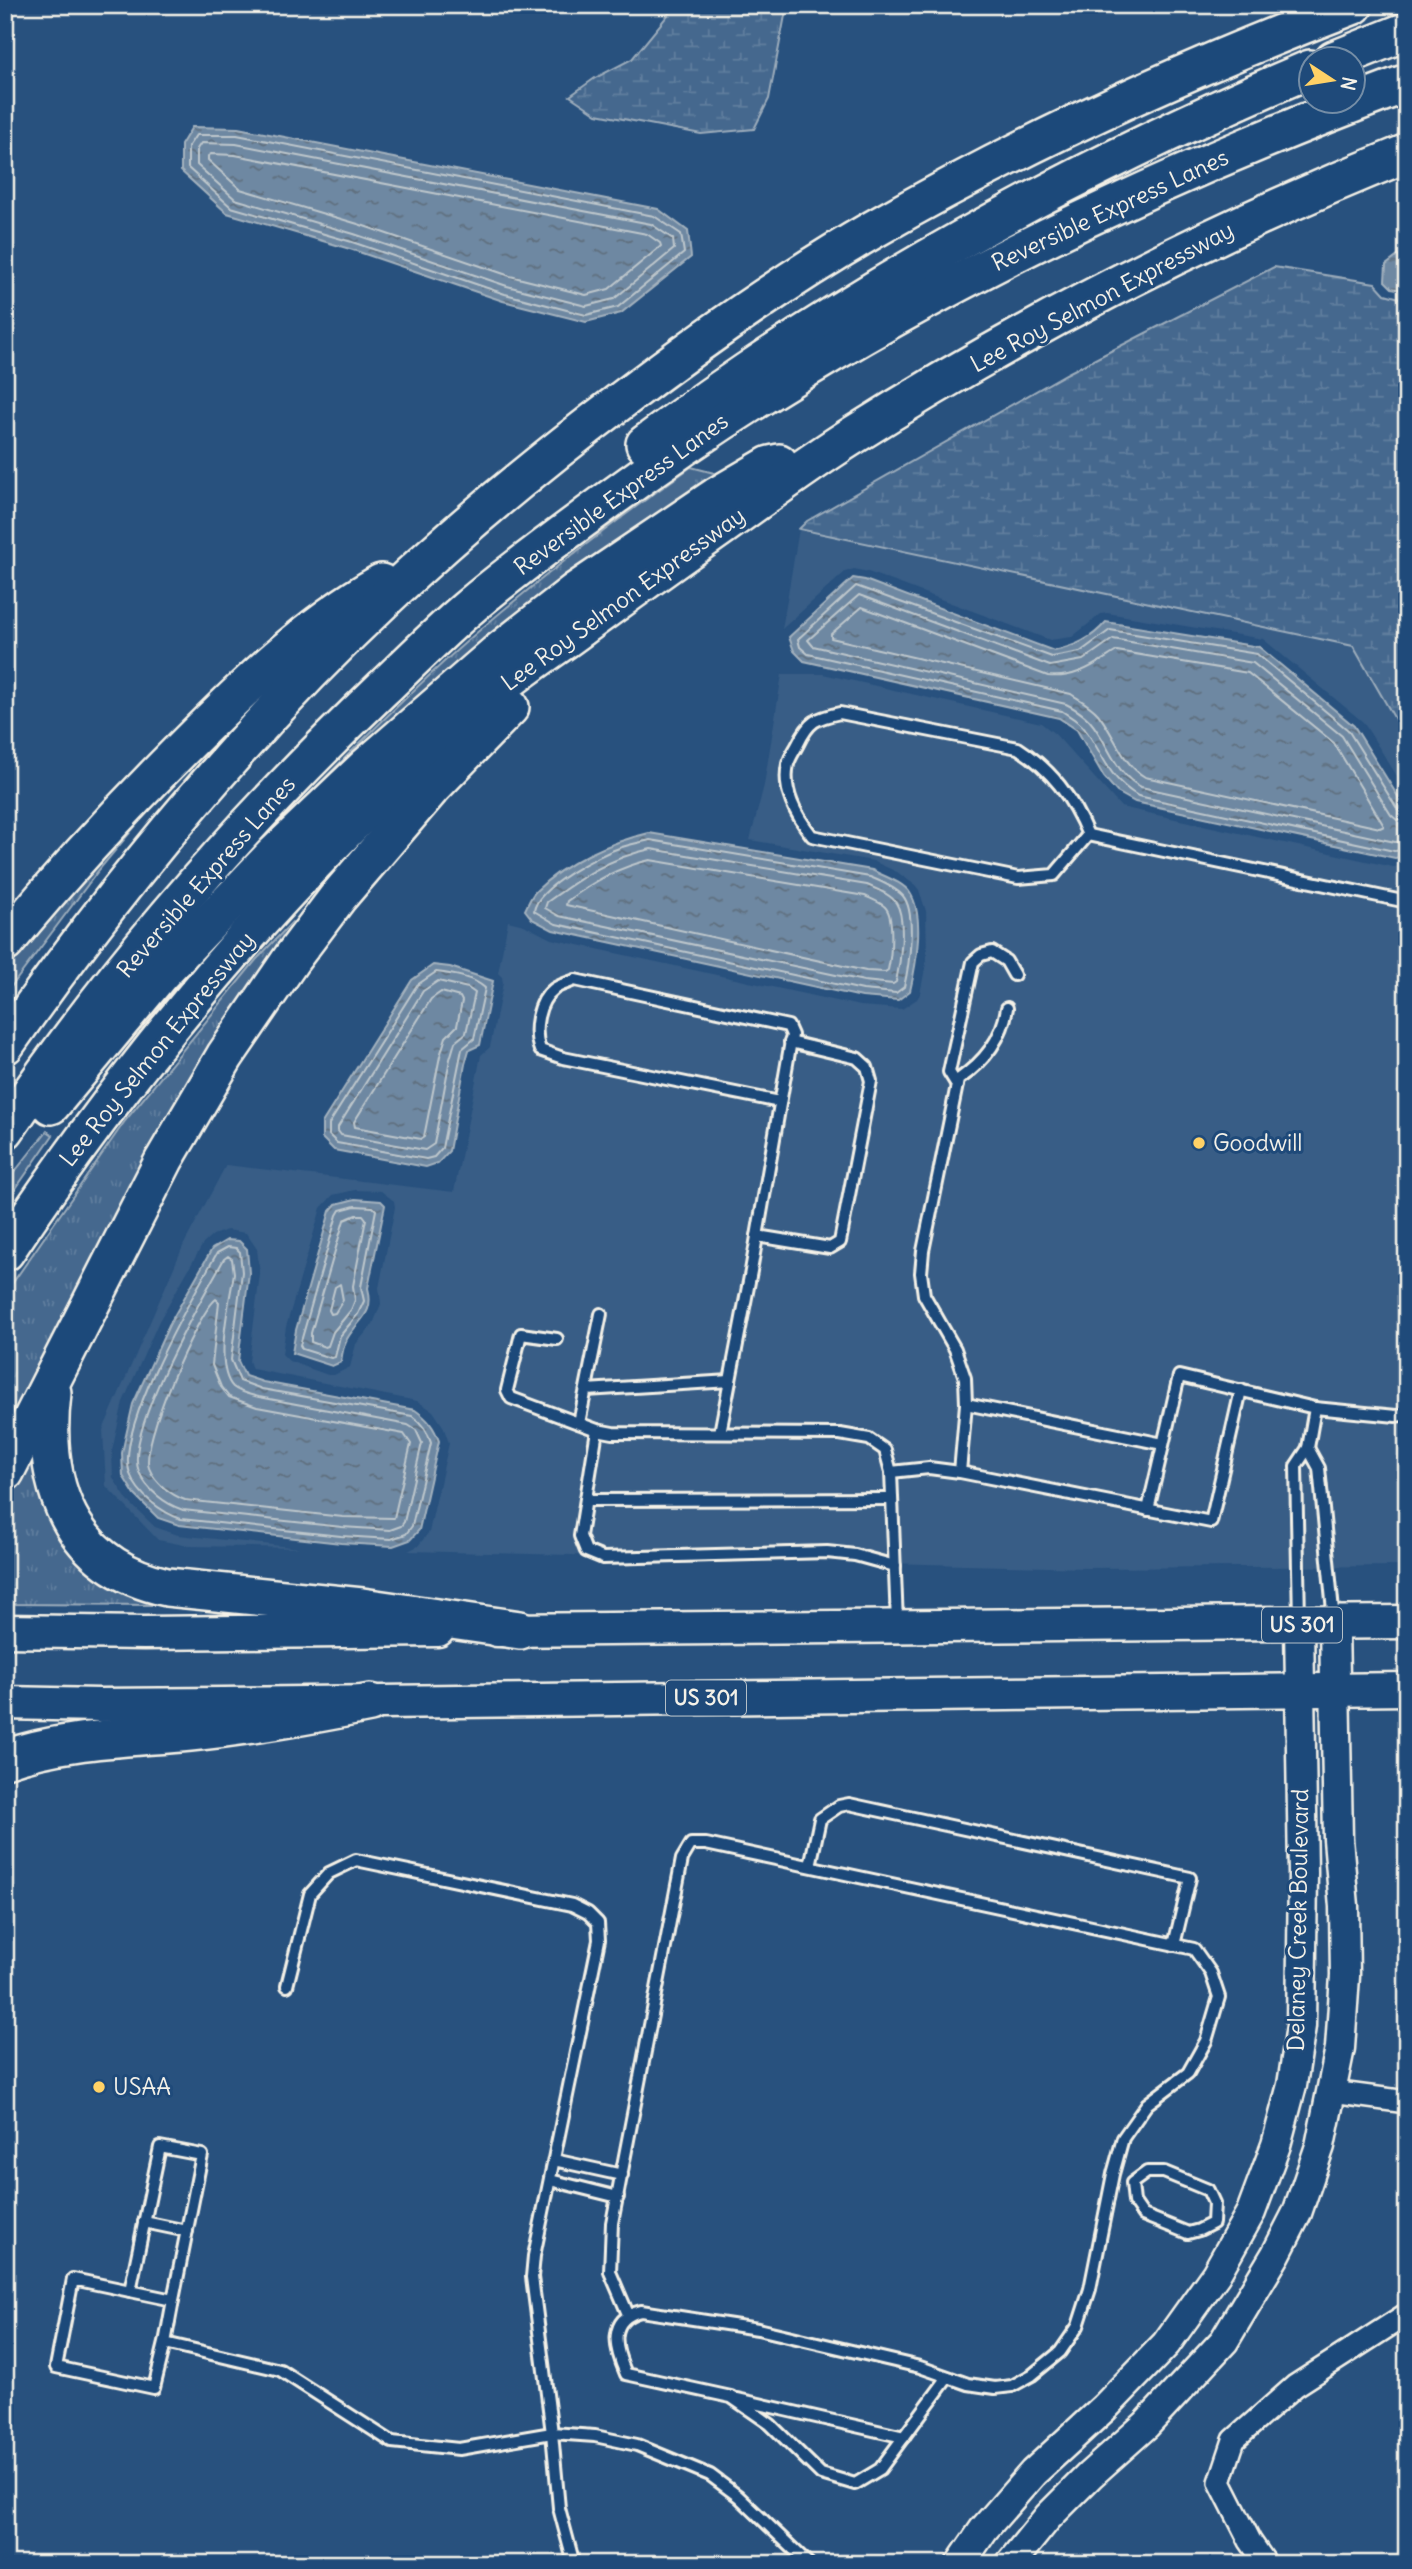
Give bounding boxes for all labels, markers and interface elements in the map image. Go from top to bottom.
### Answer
north arrow [1296,46,1366,116]
text: N [1336,75,1362,92]
street label: Reversible Express Lanes [987,142,1233,277]
street label: Lee Roy Selmon Expressway [965,215,1238,378]
street label: Reversible Express Lanes [508,406,733,581]
street label: Lee Roy Selmon Expressway [495,500,750,697]
street label: Reversible Express Lanes [110,770,301,983]
street label: Lee Roy Selmon Expressway [53,925,260,1172]
place label: Goodwill [1213,1128,1303,1157]
marker: Goodwill [1191,1135,1207,1151]
road number: US 301 [1262,1608,1342,1642]
road number: US 301 [666,1680,746,1716]
street label: Delaney Creek Boulevard [1281,1788,1314,2052]
place label: USAA [113,2072,171,2101]
marker: USAA [91,2079,107,2095]

